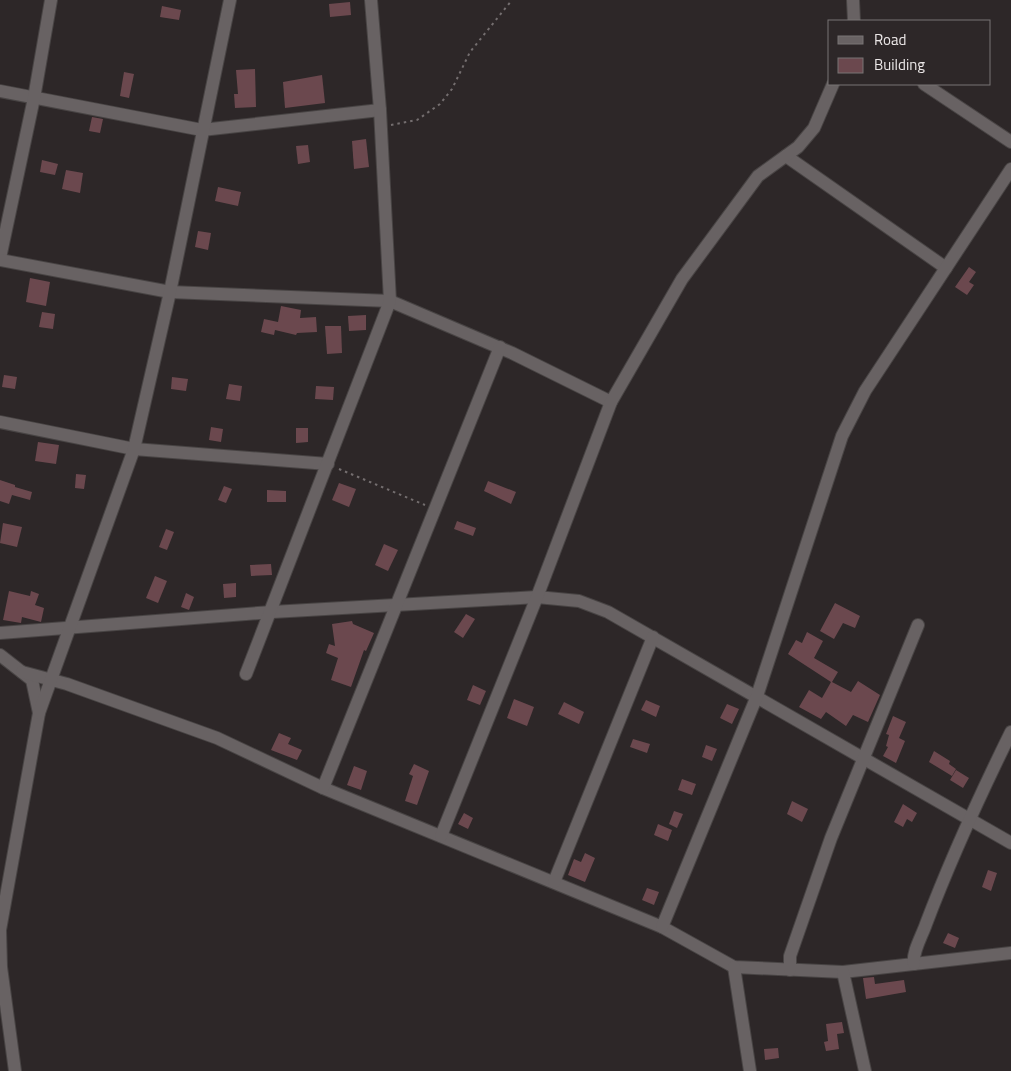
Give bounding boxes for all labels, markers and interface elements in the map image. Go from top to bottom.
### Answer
legend [828,20,991,85]
text: Road [874,28,906,51]
text: Building [874,53,925,76]

